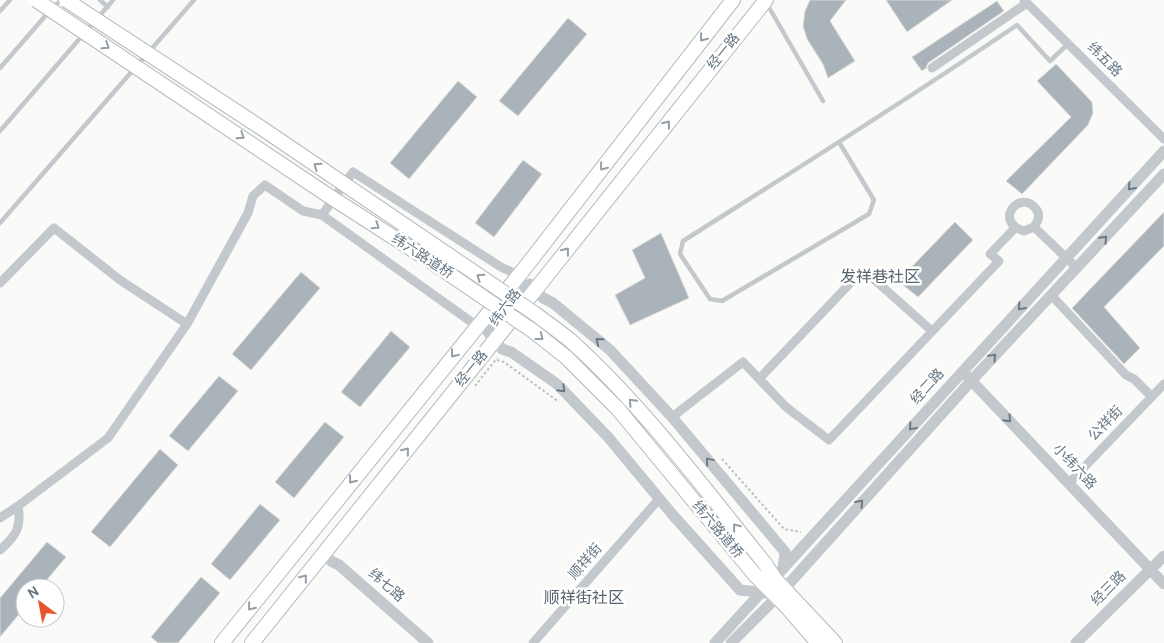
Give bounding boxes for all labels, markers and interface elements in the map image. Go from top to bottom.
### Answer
street label: 经一路 [704,30,744,74]
one-way arrow [700,33,709,42]
street label: 纬五路 [1083,39,1125,81]
one-way arrow [100,40,110,49]
one-way arrow [662,120,671,129]
one-way arrow [236,130,245,140]
one-way arrow [600,161,609,171]
one-way arrow [313,163,322,172]
one-way arrow [1128,181,1137,190]
one-way arrow [371,220,380,230]
street label: 纬六路道桥 [388,231,456,283]
one-way arrow [1098,235,1107,244]
one-way arrow [561,248,569,257]
district label: 发祥巷社区 [840,268,920,288]
one-way arrow [476,274,485,283]
street label: 纬六路 [487,286,525,330]
one-way arrow [1018,301,1027,310]
one-way arrow [534,331,543,339]
one-way arrow [596,338,605,346]
street label: 经一路 [452,347,492,391]
one-way arrow [451,348,460,357]
one-way arrow [987,354,996,363]
street label: 经二路 [908,366,948,408]
one-way arrow [556,383,565,392]
one-way arrow [629,398,638,407]
street label: 公祥街 [1085,403,1127,445]
one-way arrow [1002,414,1011,423]
one-way arrow [909,421,918,430]
street label: 小纬六路 [1049,441,1099,493]
one-way arrow [400,448,408,457]
one-way arrow [705,457,714,466]
one-way arrow [350,474,358,483]
street label: 纬六路道桥 [688,498,746,562]
one-way arrow [854,500,863,509]
one-way arrow [732,523,741,532]
street label: 顺祥街 [566,541,606,583]
street label: 纬七路 [365,566,407,606]
street label: 经三路 [1088,568,1130,610]
one-way arrow [299,575,307,584]
north arrow [15,578,65,628]
text: N [25,583,43,603]
district label: 顺祥街社区 [544,589,624,609]
one-way arrow [248,601,256,610]

